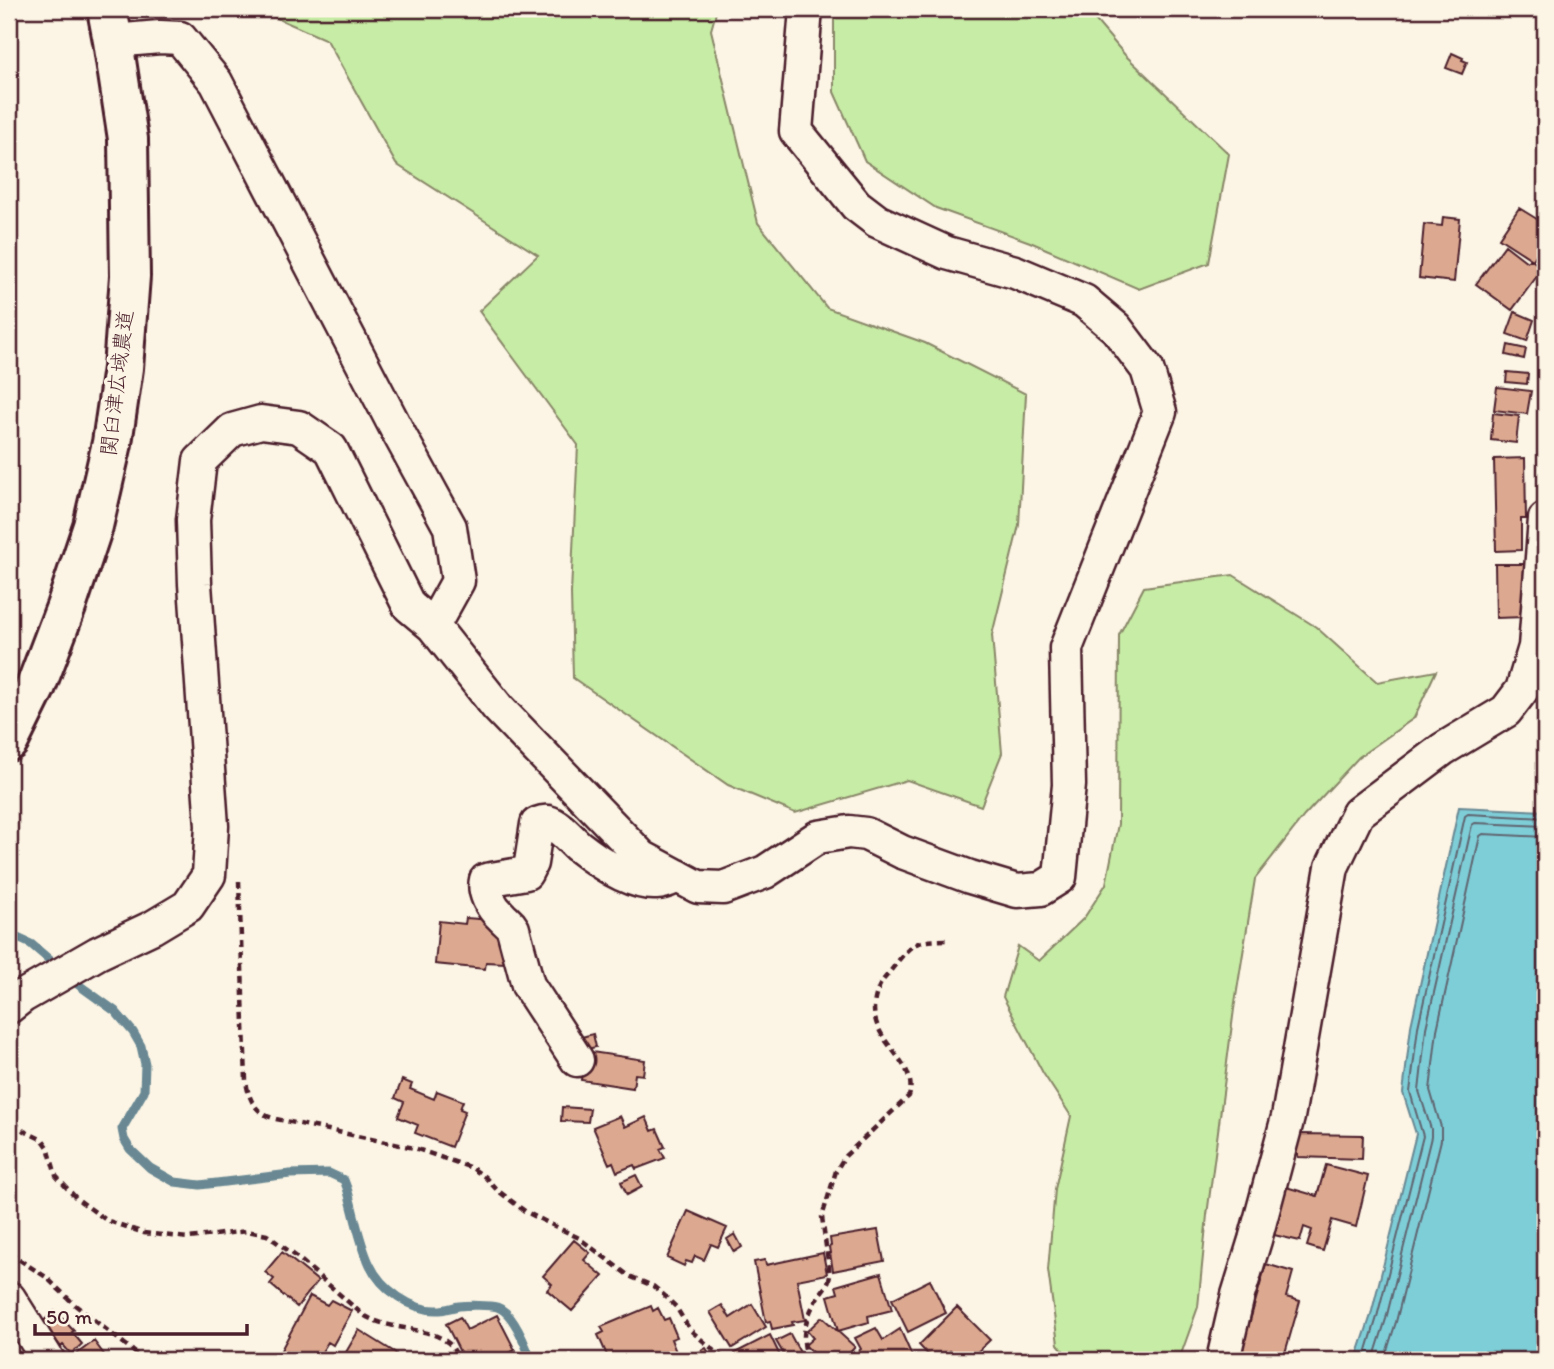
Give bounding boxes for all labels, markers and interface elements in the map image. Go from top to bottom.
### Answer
street label: 関臼津広域農道 [95,308,138,457]
scale bar [35,1292,247,1336]
text: 50 m [46,1304,93,1329]

